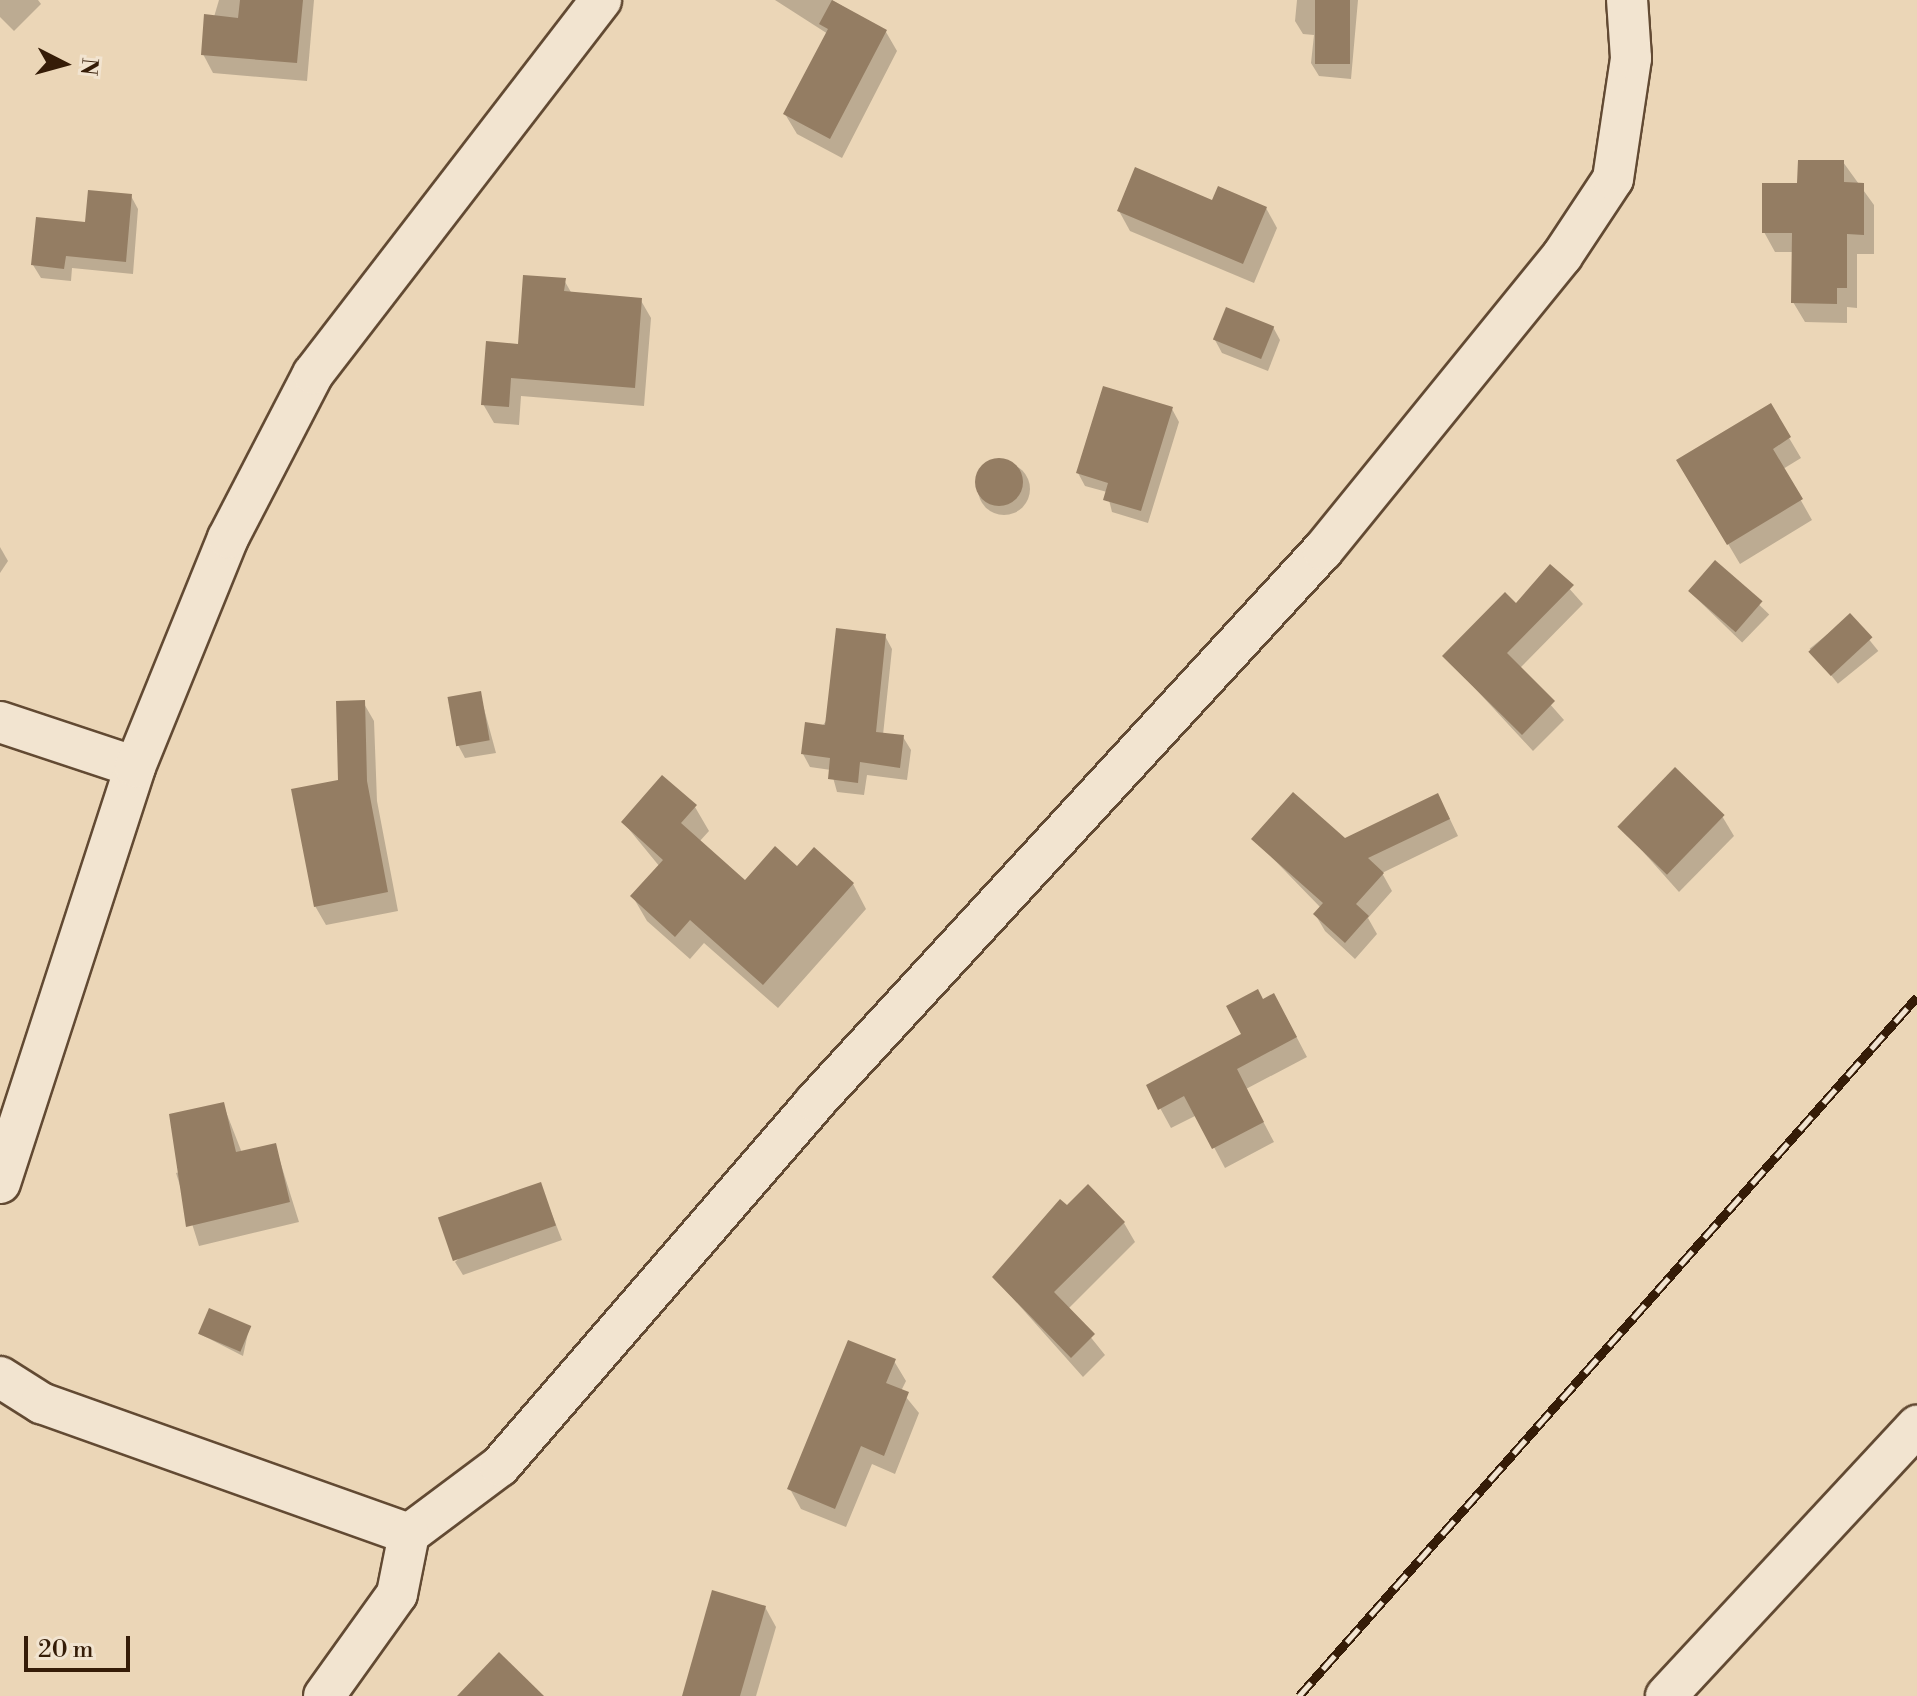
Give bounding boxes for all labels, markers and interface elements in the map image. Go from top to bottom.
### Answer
north arrow [24,24,104,104]
text: N [74,56,103,77]
scale bar [28,1620,134,1670]
text: 20 m [38,1635,94,1665]

